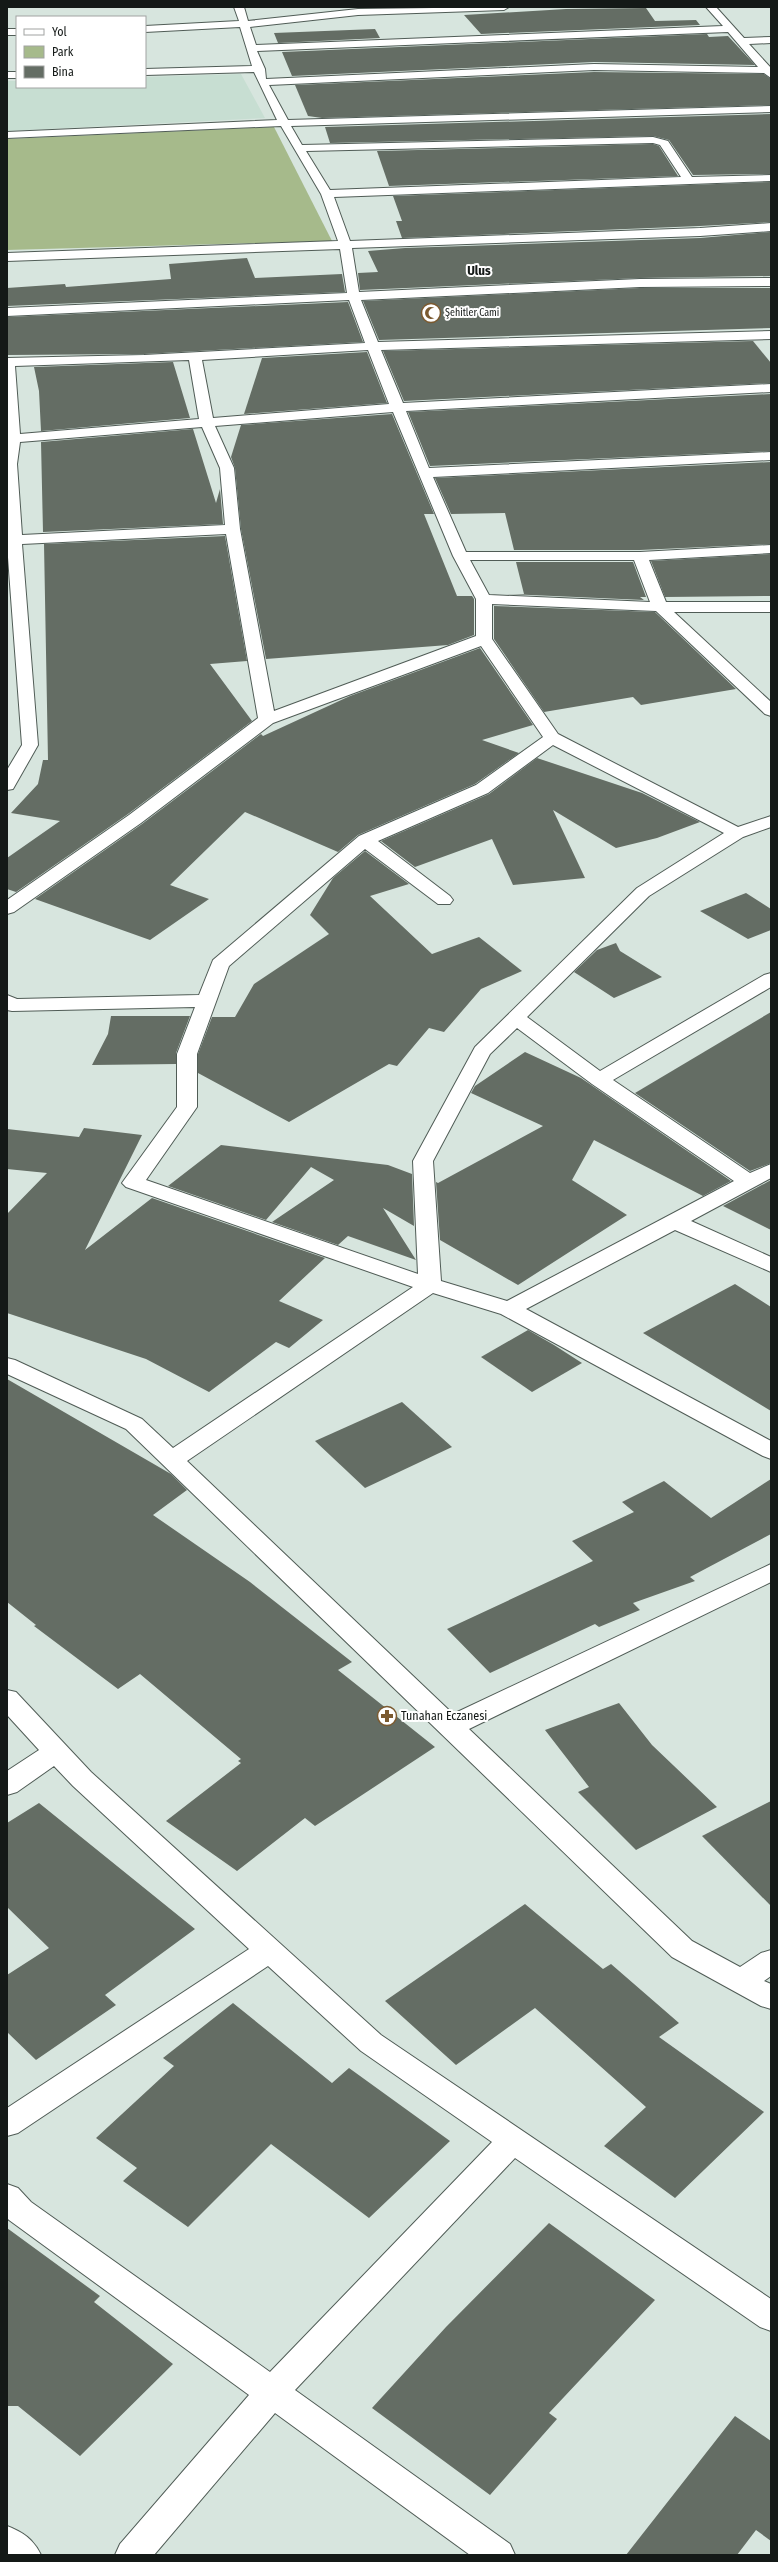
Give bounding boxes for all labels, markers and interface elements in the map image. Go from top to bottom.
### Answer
legend [16,16,146,88]
text: Yol [52,25,67,39]
text: Park [52,45,74,59]
text: Bina [52,65,74,79]
district label: Ulus [467,263,491,278]
mosque icon: Şehitler Cami [420,302,442,324]
place label: Şehitler Cami [445,307,499,319]
pharmacy icon: Tunahan Eczanesi [376,1705,398,1727]
place label: Tunahan Eczanesi [401,1709,487,1723]

